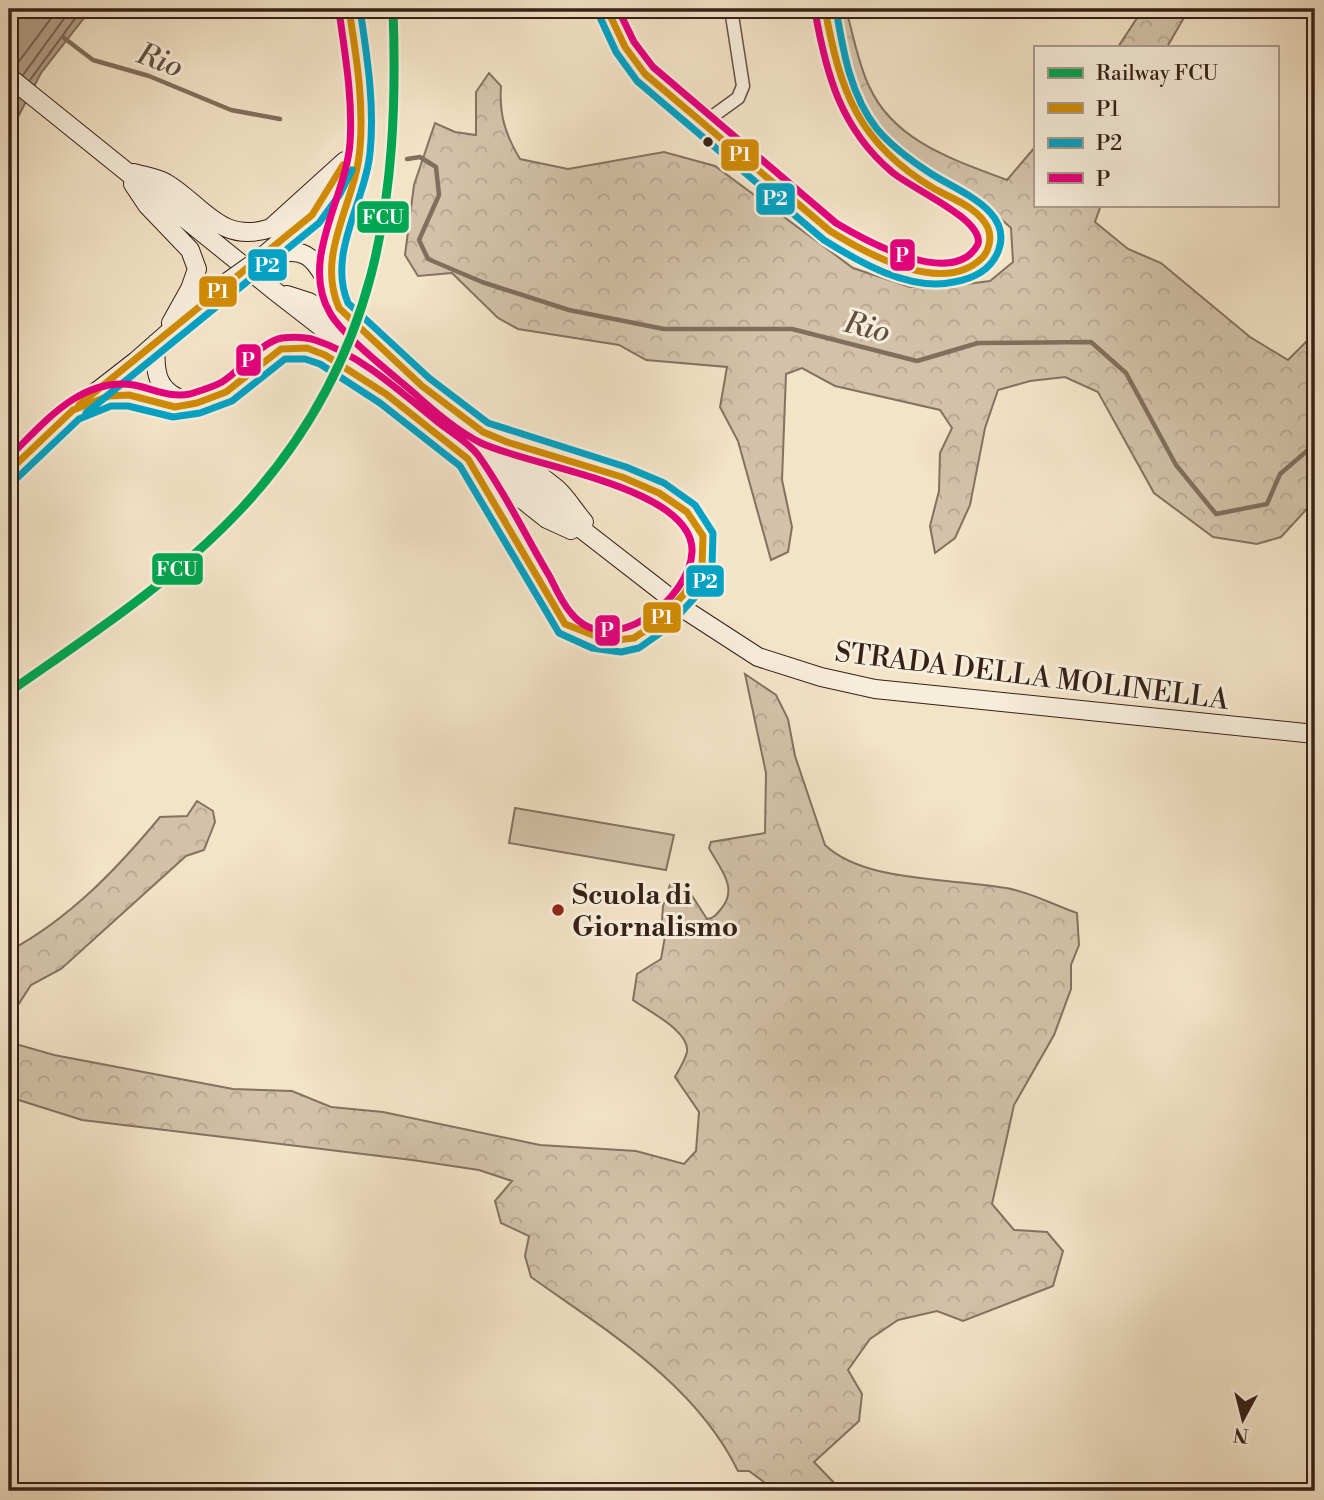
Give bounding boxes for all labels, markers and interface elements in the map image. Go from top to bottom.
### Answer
water label: Rio [131,35,188,87]
legend [1034,46,1278,206]
text: Railway FCU [1096,61,1219,87]
text: P1 [1096,97,1119,123]
text: P2 [1096,131,1122,157]
unlabelled marker [701,135,715,149]
line badge: P1 [720,138,760,172]
text: P1 [729,143,751,167]
text: P [1096,167,1110,193]
line badge: P2 [755,182,796,216]
text: P2 [762,187,788,211]
line badge: FCU [356,200,410,234]
text: FCU [362,206,404,230]
line badge: P [889,238,916,272]
text: P [895,244,909,268]
line badge: P2 [247,248,288,282]
text: P2 [254,254,280,278]
line badge: P1 [198,275,238,308]
text: P1 [207,280,229,304]
water label: Rio [839,304,894,352]
line badge: P [235,343,262,377]
text: P [241,349,255,373]
line badge: FCU [151,552,204,586]
text: FCU [156,558,198,582]
line badge: P2 [685,564,725,598]
text: P2 [692,570,718,594]
line badge: P1 [642,601,682,634]
text: P1 [651,606,673,630]
line badge: P [594,614,621,647]
text: P [600,619,614,643]
street label: STRADA DELLA MOLINELLA [833,635,1231,718]
place label: Scuola di Giornalismo [572,878,738,945]
marker: Scuola di Giornalismo [550,902,566,918]
north arrow [1208,1384,1278,1454]
text: N [1232,1422,1250,1448]

